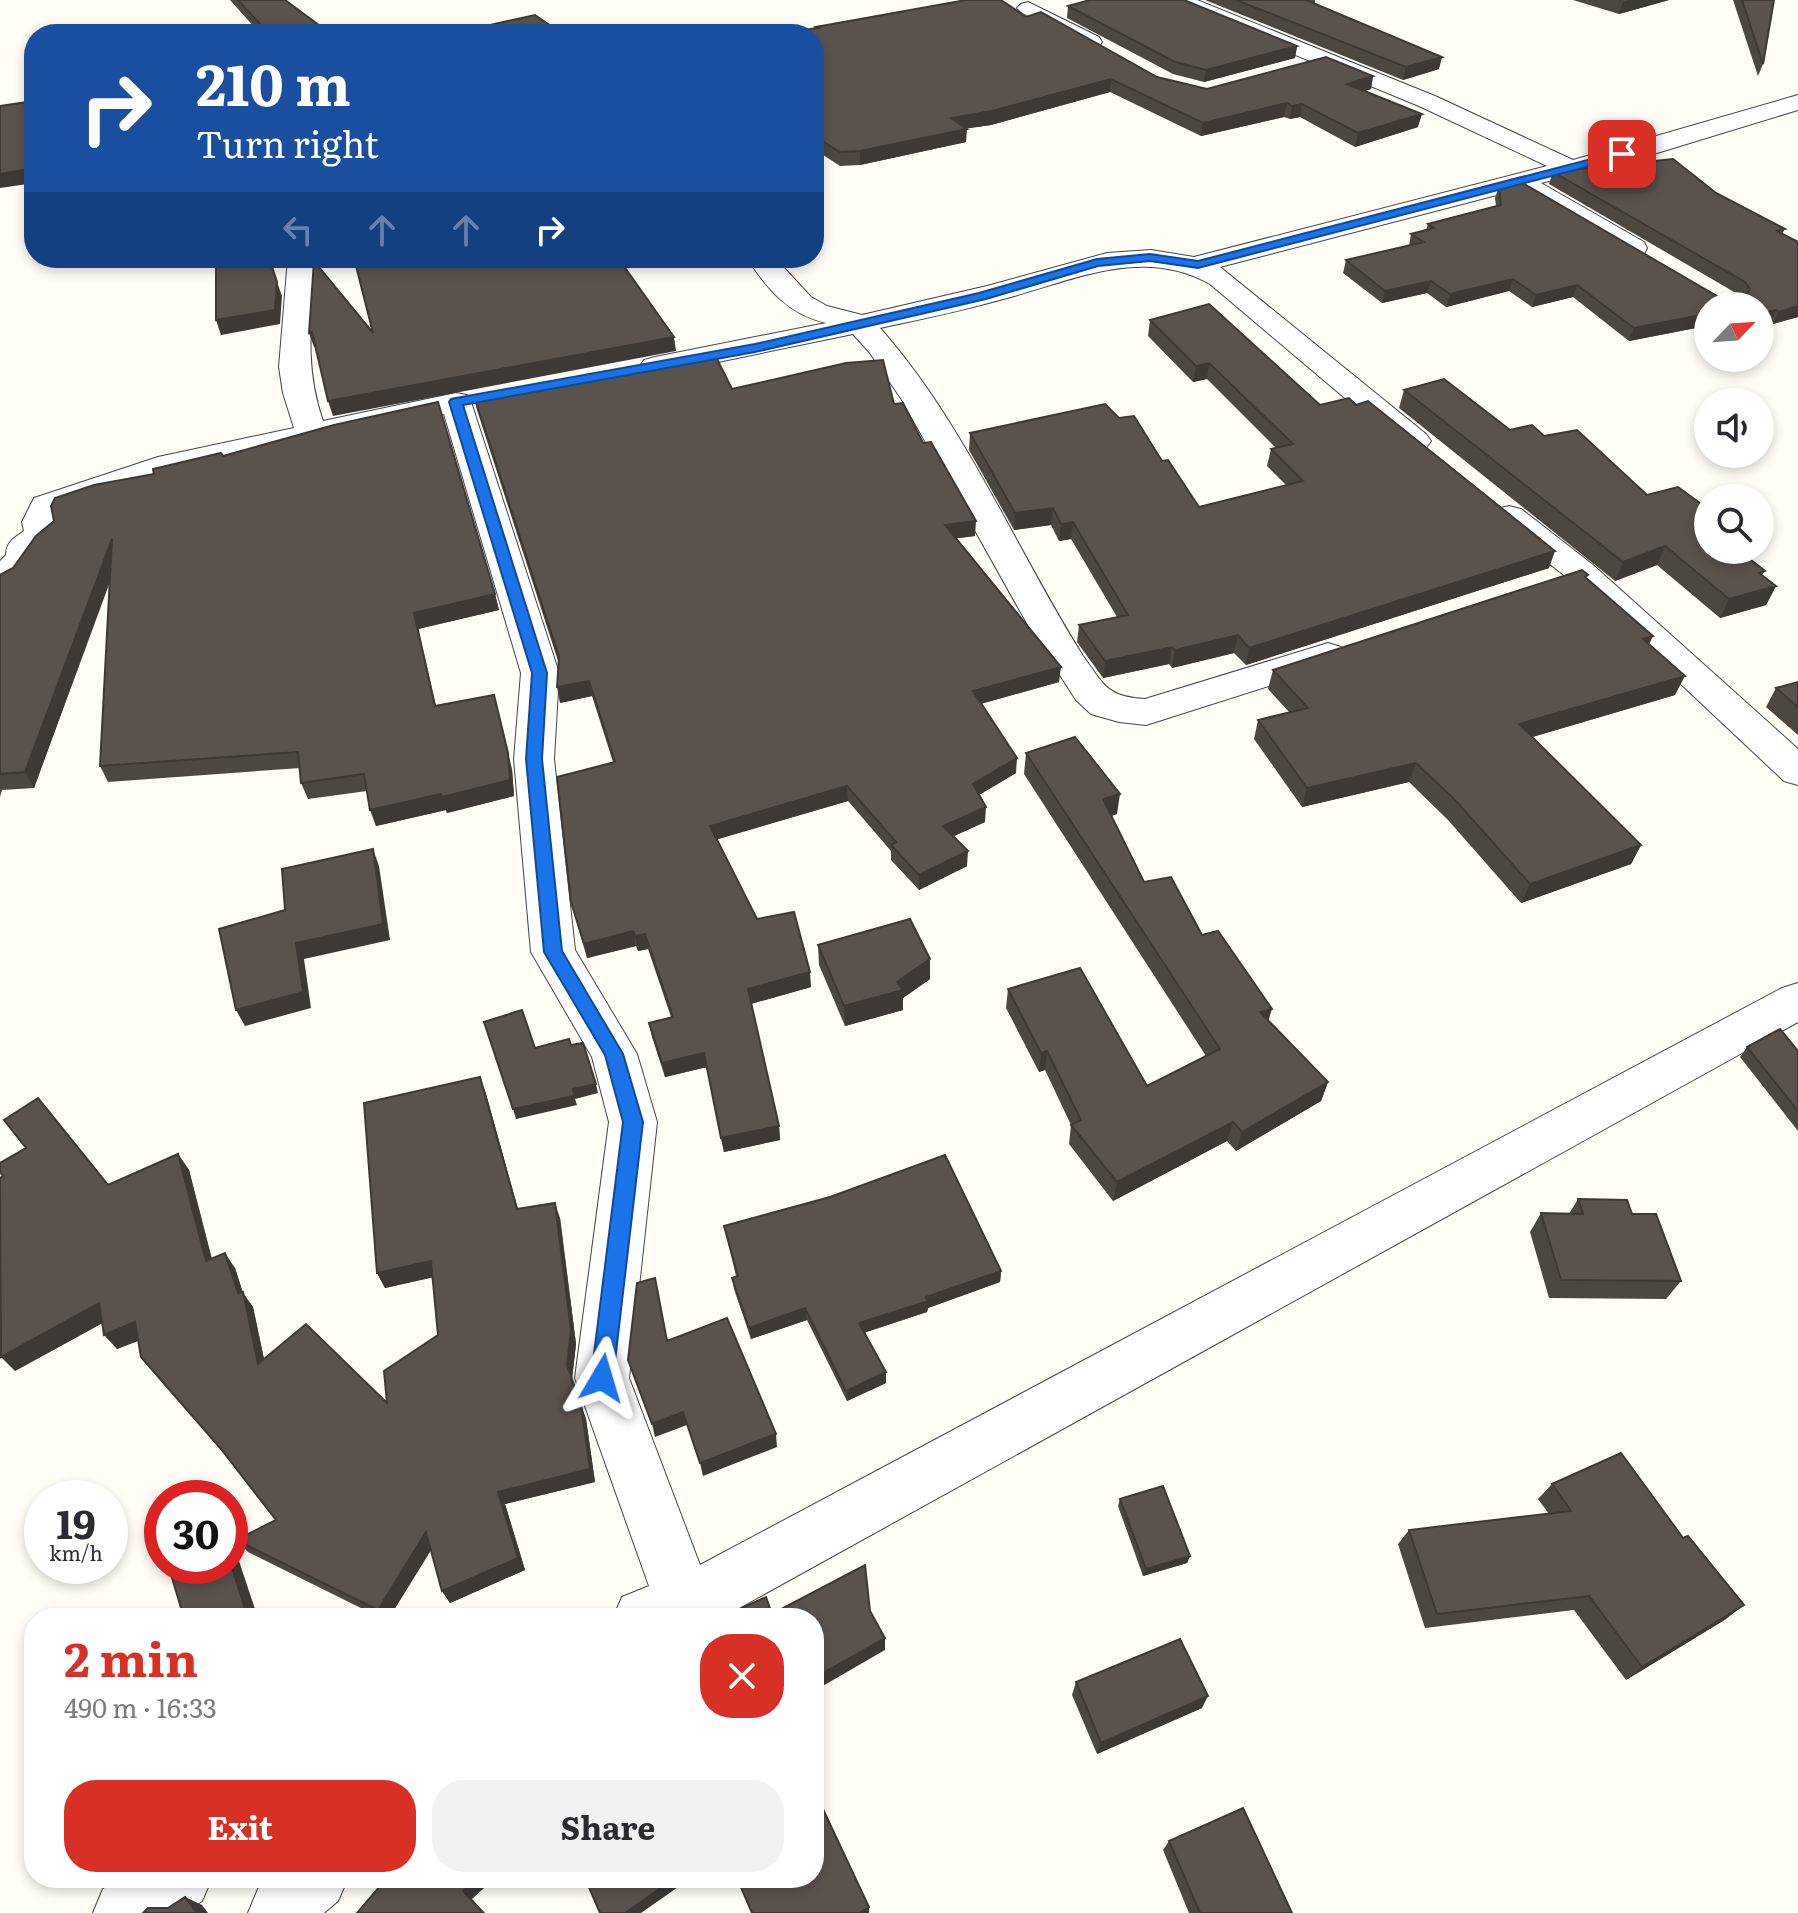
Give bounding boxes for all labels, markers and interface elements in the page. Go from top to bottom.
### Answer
text: 210 m [196,40,351,123]
icon: right [64,56,168,160]
text: Turn right [196,116,379,169]
pin [1588,120,1656,188]
icon: arrive [1600,132,1644,176]
icon: left [276,208,320,252]
icon: ahead [360,208,404,252]
icon: ahead [444,208,488,252]
icon: right [528,208,572,252]
north arrow [1694,292,1774,372]
map controls [1694,292,1774,564]
button: sound [1694,388,1774,468]
button: search [1694,484,1774,564]
position arrow [560,1336,644,1420]
speed limit sign: 30 [144,1480,248,1584]
text: 19 [56,1492,96,1551]
text: km/h [49,1537,103,1567]
text: 2 min [64,1621,198,1692]
button: close [700,1634,784,1718]
text: 490 m · 16:33 [64,1687,217,1726]
button: Exit [64,1780,416,1872]
button: Share [432,1780,784,1872]

